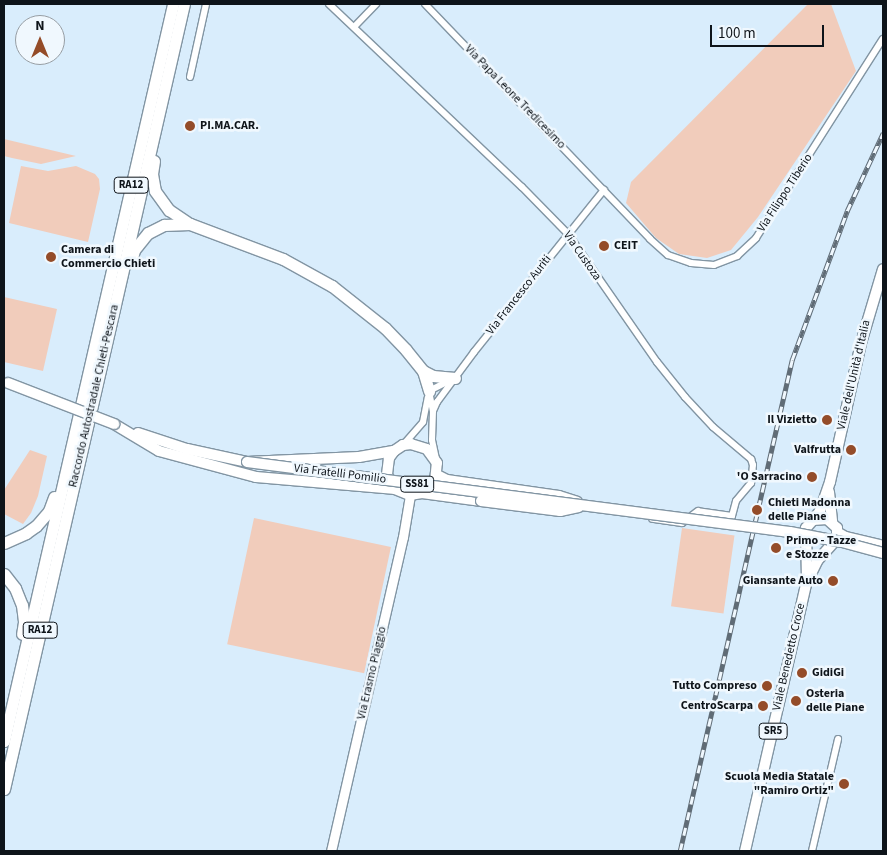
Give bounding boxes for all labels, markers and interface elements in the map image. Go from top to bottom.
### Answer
north arrow [15,15,65,65]
scale bar [712,15,826,47]
text: N [35,16,45,36]
text: 100 m [718,23,756,44]
street label: Via Papa Leone Tredicesimo [462,42,568,152]
place label: PI.MA.CAR. [200,119,259,133]
marker: PI.MA.CAR. [184,120,196,132]
street label: Via Filippo Tiberio [754,151,816,235]
road number: RA12 [114,176,148,194]
street label: Via Custoza [560,229,604,283]
place label: CEIT [614,239,638,253]
marker: CEIT [598,240,610,252]
place label: Camera di Commercio Chieti [61,243,155,271]
marker: Camera di Commercio Chieti [45,251,57,263]
street label: Via Francesco Auriti [483,252,555,338]
street label: Raccordo Autostradale Chieti-Pescara [66,303,122,489]
street label: Viale dell'Unità d'Italia [834,319,874,431]
place label: Il Vizietto [767,413,817,427]
marker: Il Vizietto [821,414,833,426]
place label: Valfrutta [794,443,841,457]
marker: Valfrutta [845,444,857,456]
street label: Via Fratelli Pomilio [293,461,387,487]
place label: 'O Sarracino [737,470,802,484]
marker: 'O Sarracino [806,471,818,483]
road number: SS81 [400,476,434,492]
place label: Chieti Madonna delle Piane [768,496,851,524]
marker: Chieti Madonna delle Piane [750,503,764,517]
place label: Primo - Tazze e Stozze [786,534,856,562]
marker: Primo - Tazze e Stozze [770,542,782,554]
place label: Giansante Auto [743,574,823,588]
marker: Giansante Auto [827,575,839,587]
street label: Viale Benedetto Croce [770,602,808,712]
road number: RA12 [22,622,58,638]
street label: Via Erasmo Piaggio [354,625,390,721]
place label: GidiGi [812,666,844,680]
marker: GidiGi [796,667,808,679]
place label: Tutto Compreso [673,679,757,693]
marker: Tutto Compreso [761,680,773,692]
place label: Osteria delle Piane [806,687,864,715]
marker: Osteria delle Piane [790,695,802,707]
place label: CentroScarpa [681,699,753,713]
marker: CentroScarpa [757,700,769,712]
road number: SR5 [758,722,788,739]
place label: Scuola Media Statale "Ramiro Ortiz" [725,770,834,798]
marker: Scuola Media Statale "Ramiro Ortiz" [838,778,850,790]

